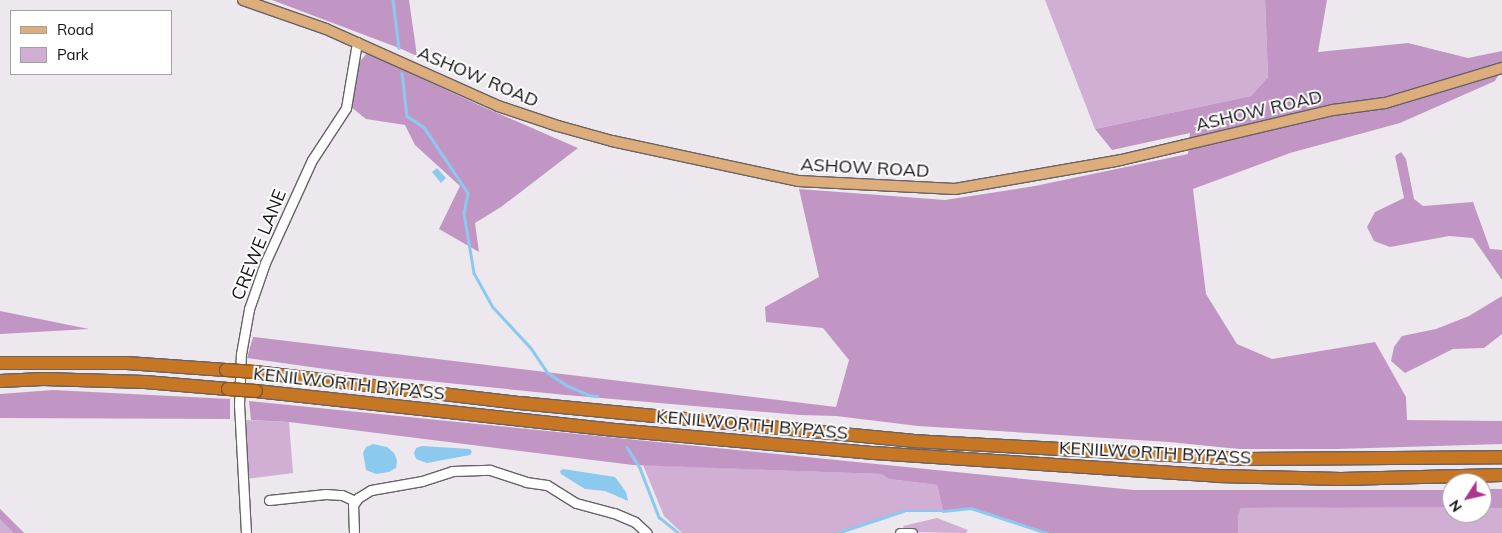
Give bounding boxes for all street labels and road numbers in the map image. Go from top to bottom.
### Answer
street label: ASHOW ROAD [414,42,542,112]
street label: ASHOW ROAD [1194,86,1324,136]
street label: ASHOW ROAD [800,154,930,182]
street label: CREWE LANE [227,187,291,303]
street label: KENILWORTH BYPASS [252,363,446,405]
street label: KENILWORTH BYPASS [655,406,849,444]
street label: KENILWORTH BYPASS [1058,437,1252,469]

